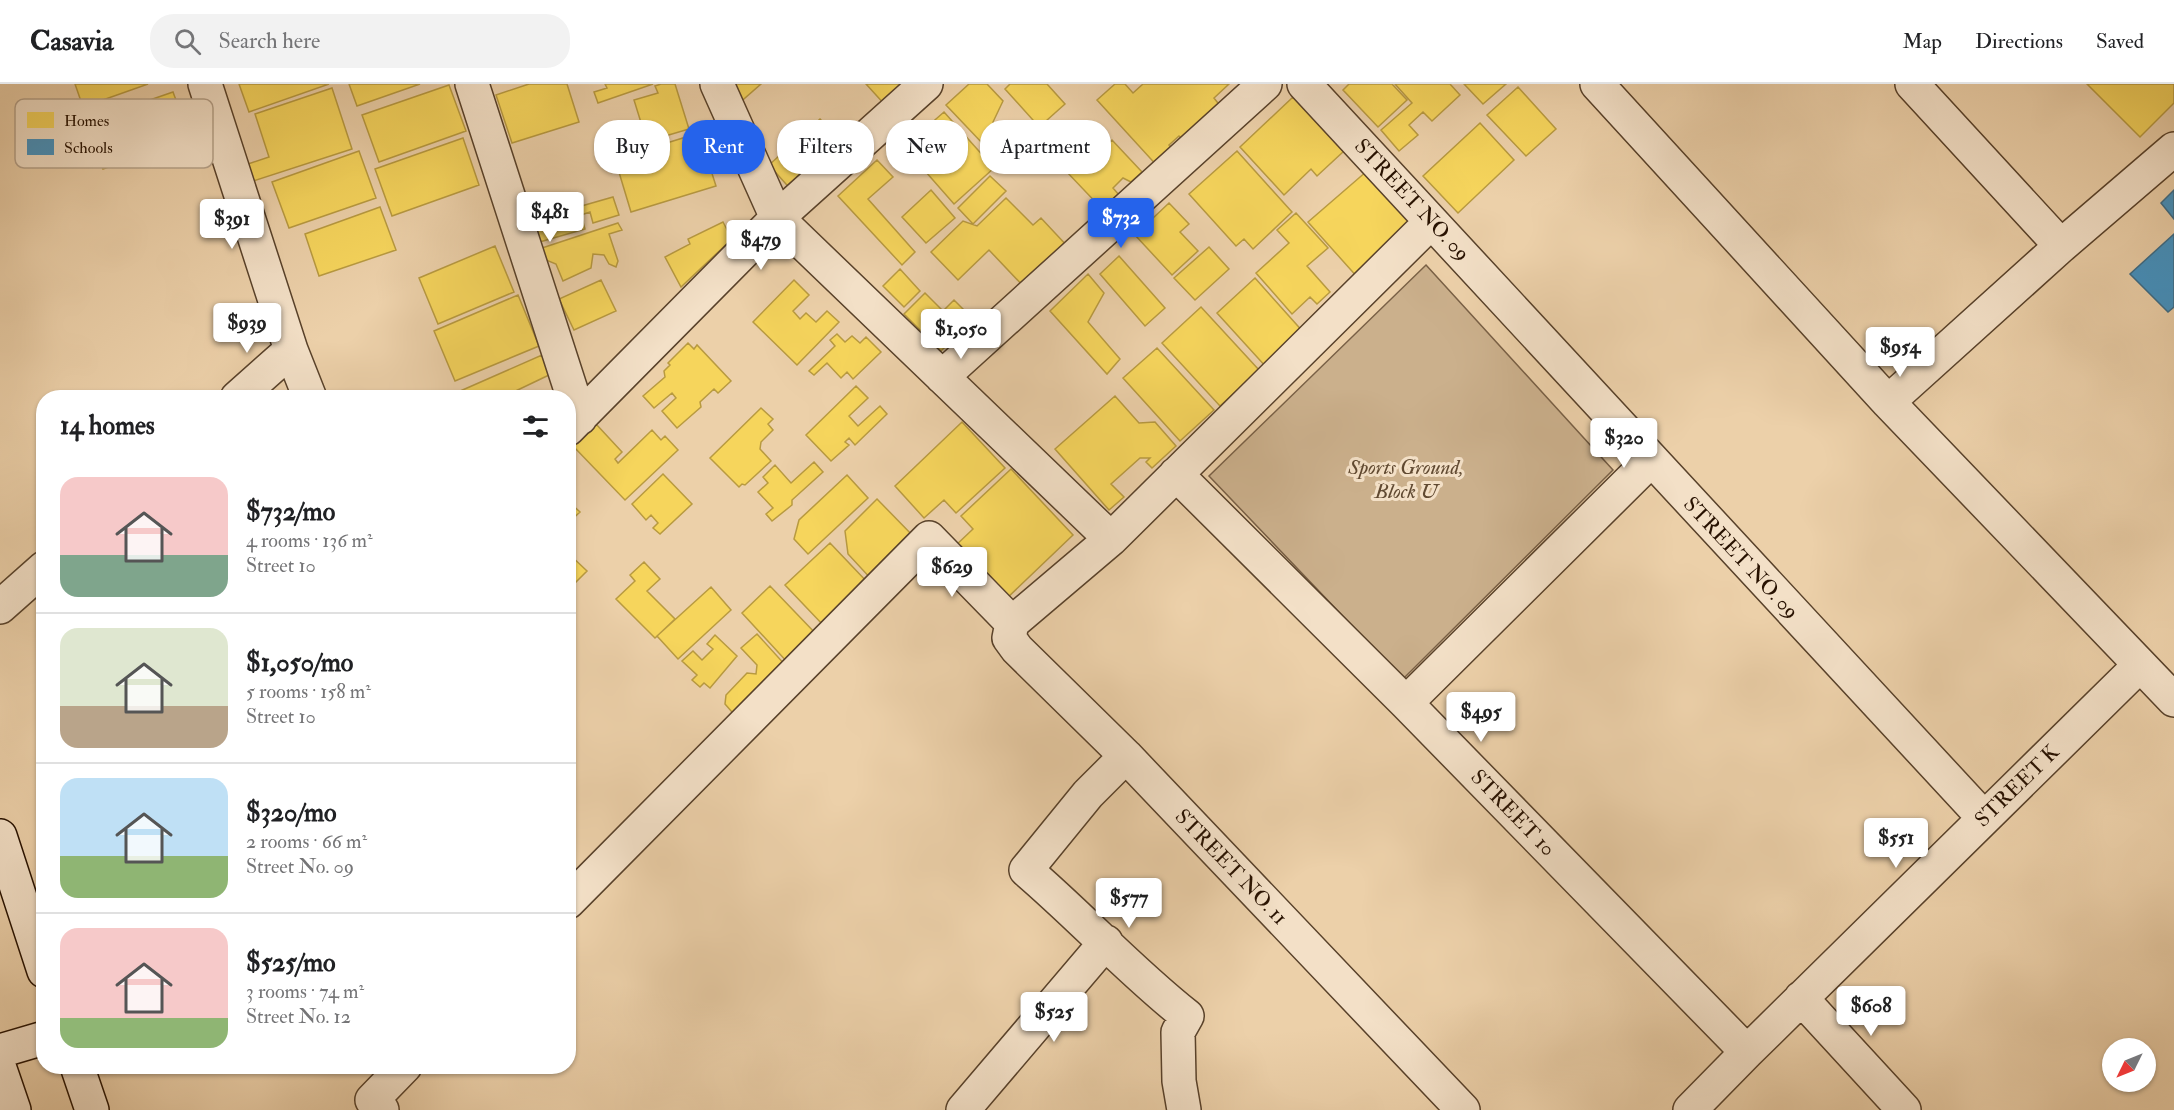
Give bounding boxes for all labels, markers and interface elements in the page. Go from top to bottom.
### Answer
search box [150,14,570,68]
text: Casavia [30,24,114,59]
icon: search [171,25,204,58]
text: Search here [219,27,320,55]
text: Map [1902,28,1942,55]
text: Directions [1975,28,2063,55]
text: Saved [2096,28,2144,55]
legend [15,99,213,168]
text: Homes [64,111,109,131]
chip: Buy [594,120,670,174]
chip: Rent [682,120,765,174]
chip: Filters [777,120,874,174]
chip: New [886,120,968,174]
chip: Apartment [980,120,1111,174]
street label: STREET NO. 09 [1348,133,1476,267]
text: Schools [64,138,113,158]
pin: $481 [514,192,586,243]
pin: $732 [1085,198,1157,249]
pin: $391 [196,199,268,250]
text: $481 [531,199,569,224]
text: $732 [1102,205,1140,230]
text: $391 [214,206,250,231]
pin: $479 [725,220,797,271]
text: $479 [740,227,782,252]
pin: $939 [211,303,283,354]
pin: $1,050 [912,309,1010,360]
text: $939 [227,310,267,335]
text: $1,050 [935,316,987,341]
pin: $954 [1864,327,1936,378]
text: $954 [1880,334,1920,359]
text: 14 homes [60,410,155,442]
icon: filters [519,410,552,443]
pin: $320 [1588,418,1660,469]
text: $320 [1604,425,1644,450]
park label: Sports Ground, Block U [1347,454,1464,505]
street label: STREET NO. 09 [1677,491,1805,625]
text: $732/mo [246,496,335,528]
icon: home [108,501,180,573]
text: 4 rooms · 136 m² [246,528,373,553]
pin: $629 [916,547,988,598]
text: Street 10 [246,553,316,578]
text: $629 [931,554,973,579]
text: $1,050/mo [246,647,353,679]
icon: home [108,652,180,724]
text: 5 rooms · 158 m² [246,679,371,704]
pin: $495 [1445,692,1517,743]
text: $495 [1460,699,1502,724]
text: Street 10 [246,704,316,729]
street label: STREET K [1969,739,2065,833]
street label: STREET 10 [1465,764,1561,862]
text: $320/mo [246,797,337,829]
icon: home [108,802,180,874]
street label: STREET NO. 11 [1169,803,1293,931]
pin: $551 [1860,818,1932,869]
text: $551 [1878,825,1914,850]
text: 2 rooms · 66 m² [246,829,367,854]
text: Street No. 09 [246,854,354,879]
pin: $577 [1093,878,1165,929]
text: $577 [1110,885,1148,910]
text: $525/mo [246,947,336,979]
icon: home [108,952,180,1024]
text: 3 rooms · 74 m² [246,979,364,1004]
pin: $608 [1835,986,1907,1037]
pin: $525 [1018,992,1090,1043]
text: $608 [1850,993,1892,1018]
text: $525 [1035,999,1073,1024]
text: Street No. 12 [246,1004,351,1029]
north arrow [2102,1038,2156,1092]
map controls [2102,1038,2156,1092]

